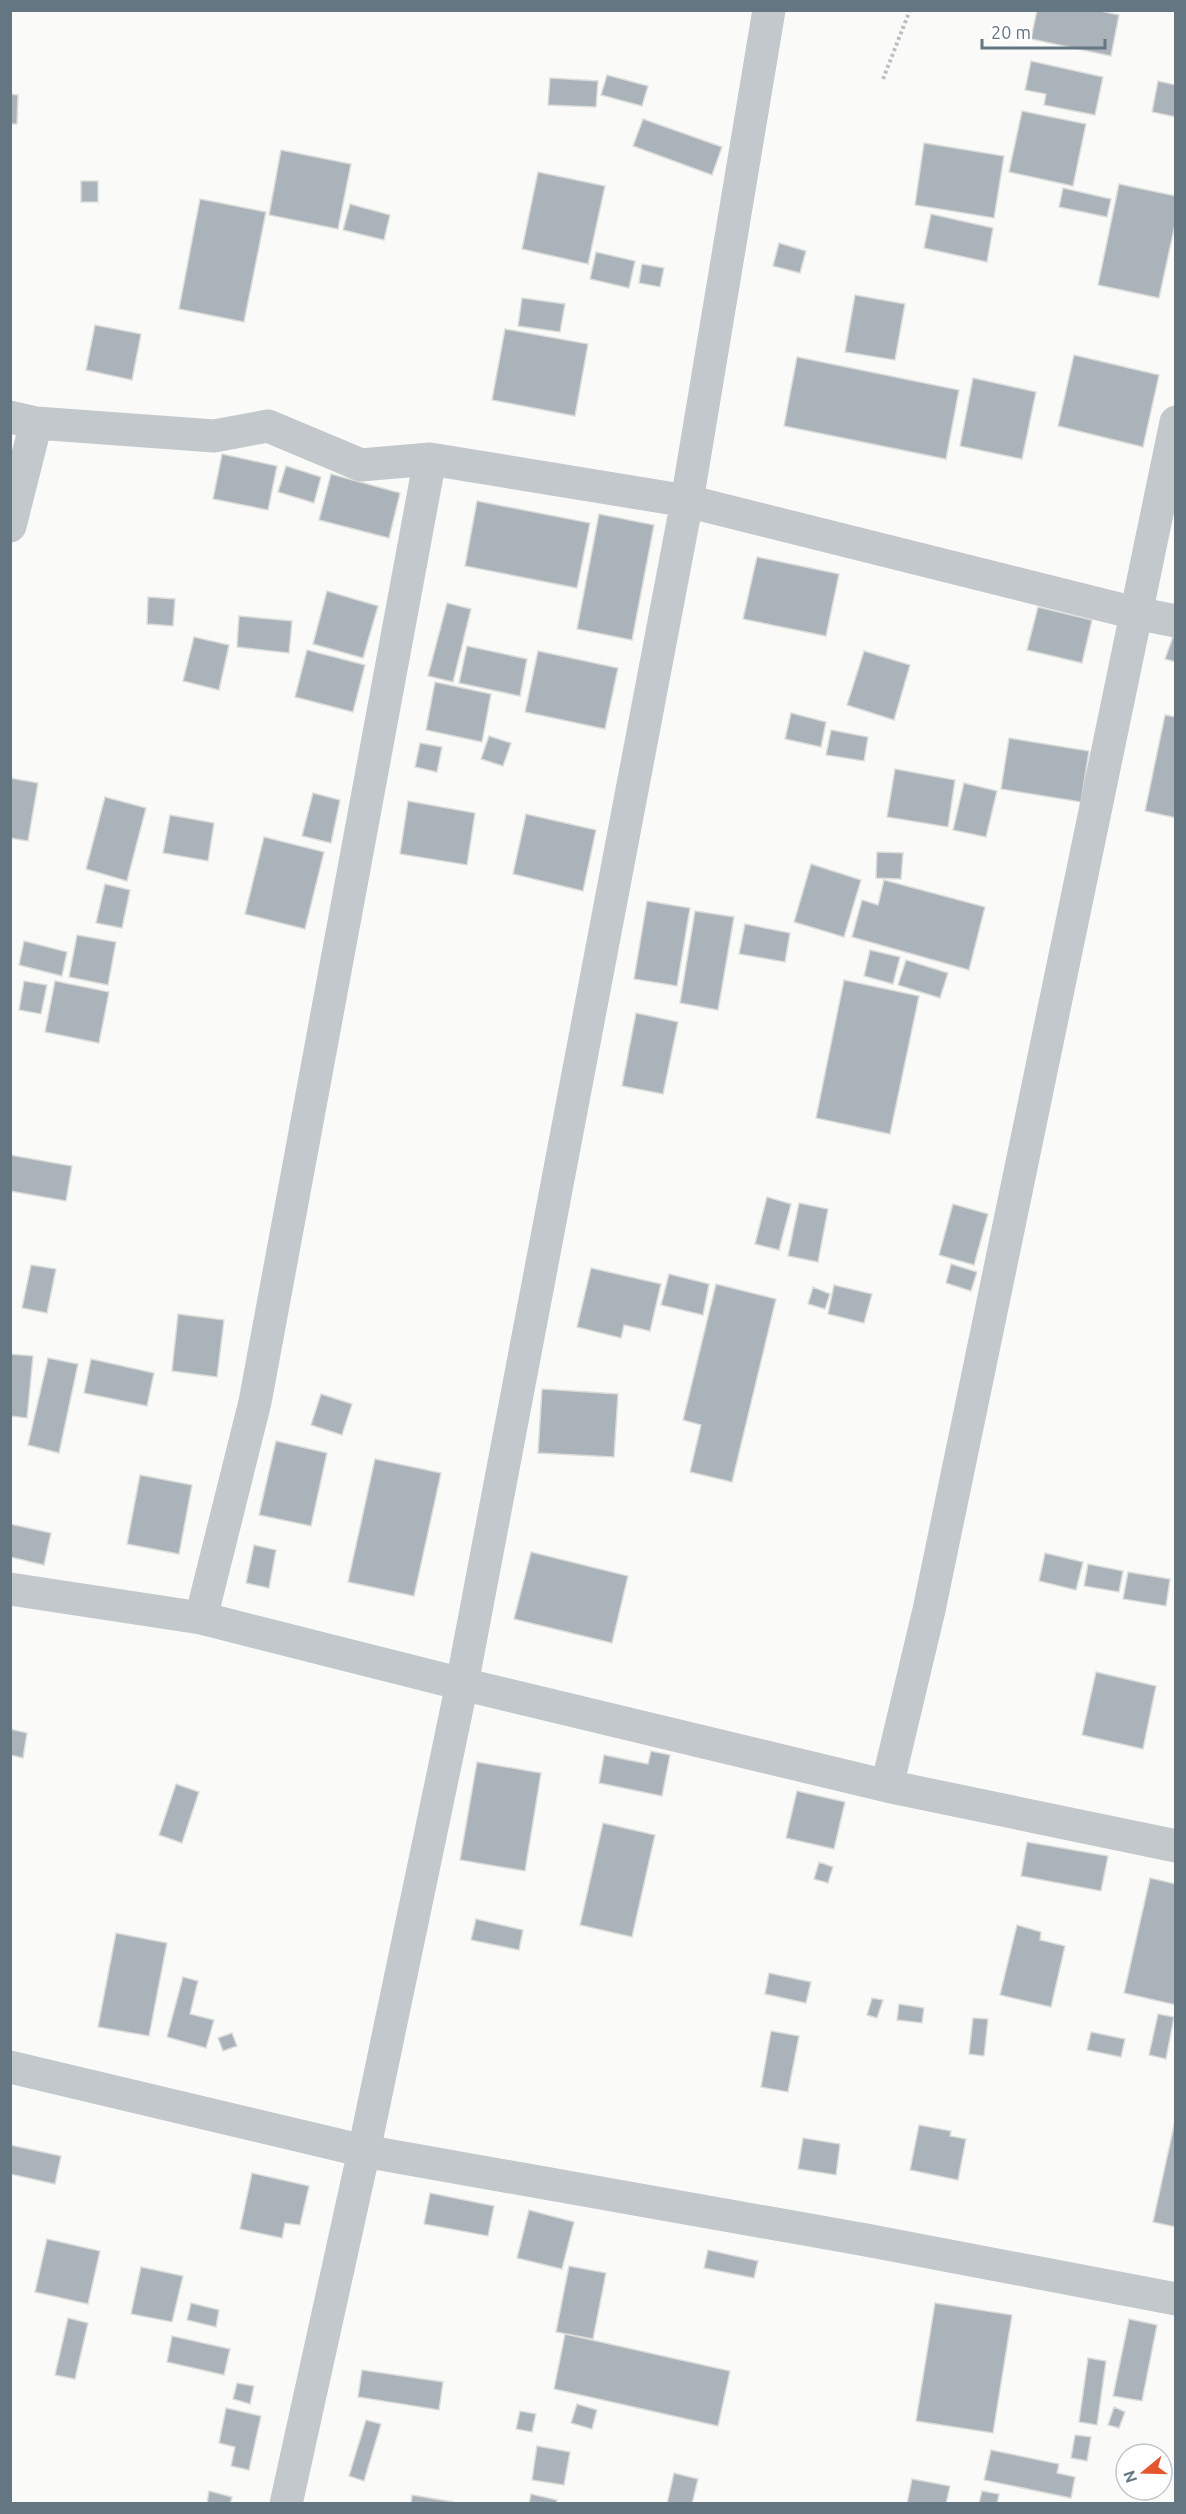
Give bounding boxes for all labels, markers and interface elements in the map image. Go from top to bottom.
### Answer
scale bar [982,12,1105,50]
text: 20 m [991,22,1031,42]
north arrow [1114,2442,1174,2502]
text: N [1119,2468,1140,2485]

